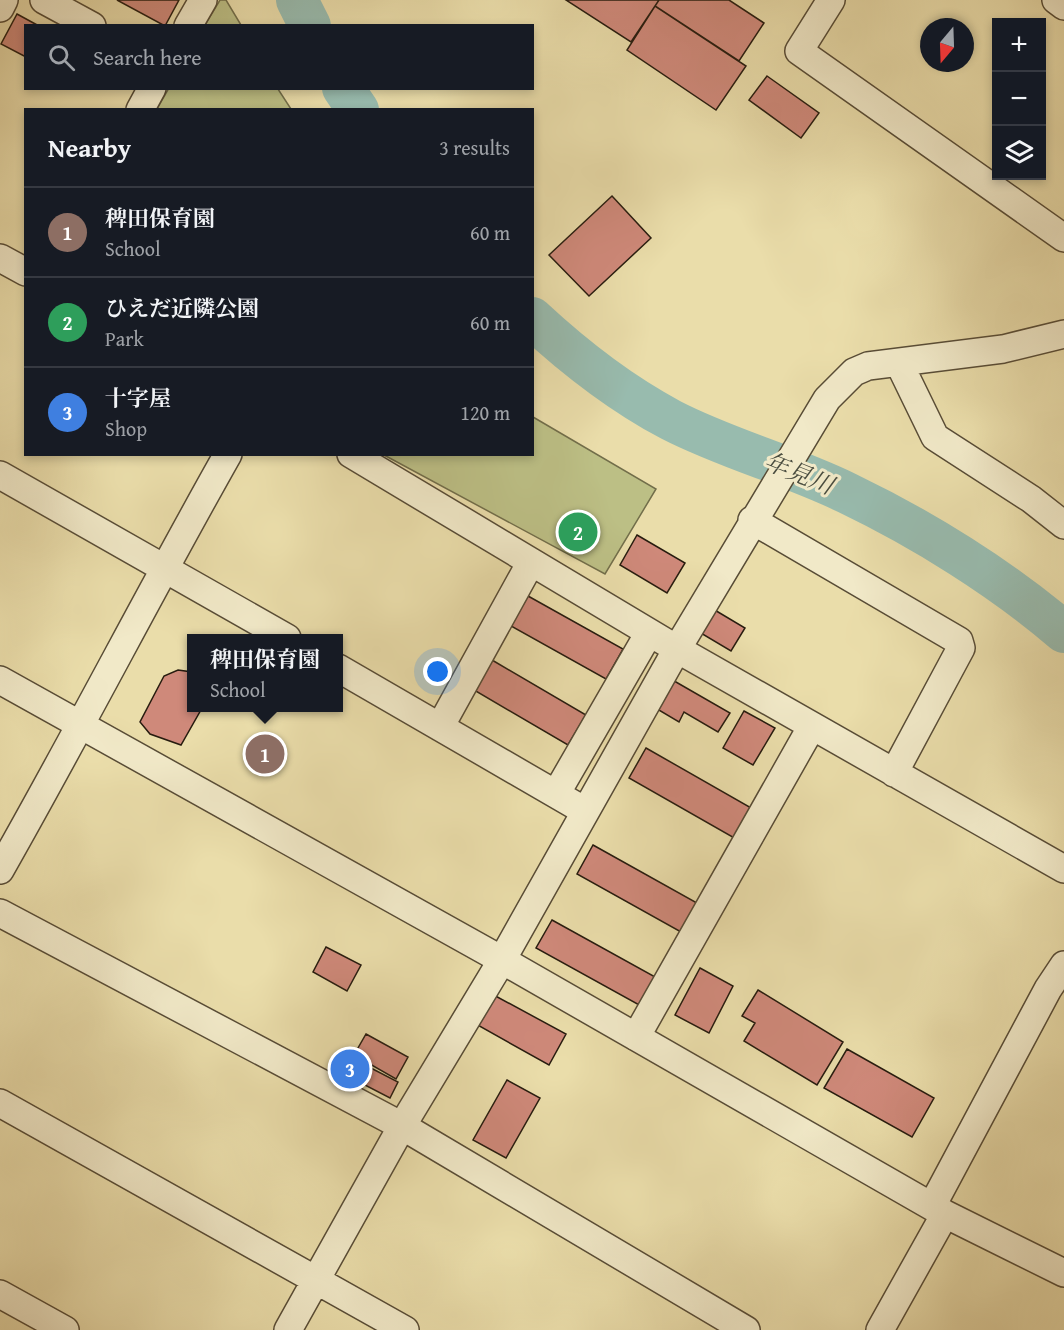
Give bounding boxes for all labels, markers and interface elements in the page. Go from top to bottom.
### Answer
north arrow [920,18,974,72]
map controls [992,18,1046,180]
button: + [992,18,1046,72]
search box [24,24,534,90]
icon: search [45,41,78,74]
text: Search here [93,41,202,73]
button: − [992,72,1046,126]
button: layers [992,126,1046,180]
text: Nearby [48,128,131,167]
text: 3 results [439,133,510,162]
text: 稗田保育園 [105,202,215,234]
text: 1 [62,218,73,247]
text: 60 m [470,218,510,247]
text: School [105,234,161,263]
text: ひえだ近隣公園 [105,292,259,324]
text: 2 [62,308,73,337]
text: 60 m [470,308,510,337]
text: Park [105,324,144,353]
text: 十字屋 [105,382,171,414]
text: 3 [62,398,73,427]
text: 120 m [460,398,510,427]
text: Shop [105,414,147,443]
water label: 年見川 [759,443,842,504]
pin: 2 [558,510,598,554]
popup [187,634,343,712]
text: 稗田保育園 [210,643,320,675]
your location [423,657,452,686]
text: School [210,675,266,704]
pin: 1 [246,732,284,777]
pin: 3 [330,1046,370,1092]

